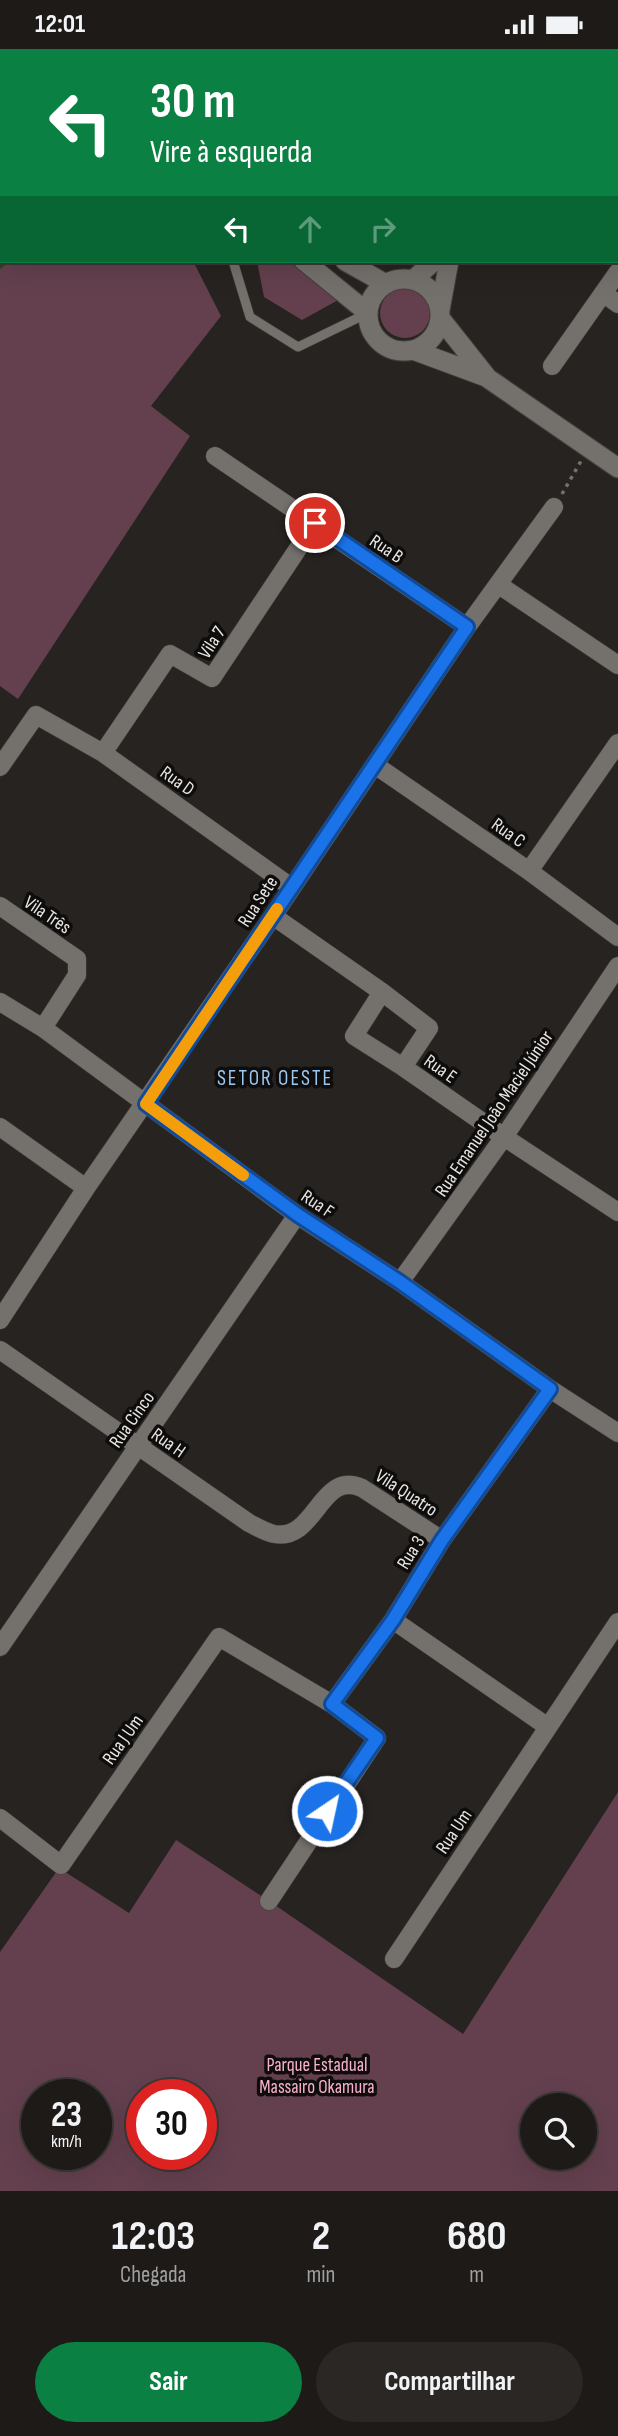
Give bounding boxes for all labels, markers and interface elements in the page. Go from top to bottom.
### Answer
text: 12:01 [35,9,85,40]
text: 30 m [150,73,235,132]
icon: left [35,77,126,168]
text: Vire à esquerda [150,133,313,172]
icon: left [218,210,256,248]
icon: ahead [291,210,329,248]
icon: right [364,210,402,248]
pin [285,493,345,553]
icon: arrive [296,504,334,542]
street label: Rua B [365,530,407,569]
street label: Vila 7 [193,622,231,663]
street label: Rua D [156,761,199,801]
street label: Rua C [487,813,530,853]
street label: Rua Sete [233,872,283,932]
street label: Vila Três [19,891,75,939]
street label: Rua Emanuel João Maciel Júnior [430,1026,559,1201]
street label: Rua E [419,1050,461,1089]
district label: SETOR OESTE [217,1066,333,1091]
street label: Rua F [296,1185,338,1223]
street label: Rua Cinco [105,1387,160,1452]
street label: Rua H [147,1423,190,1463]
street label: Vila Quatro [371,1465,442,1522]
street label: Rua 3 [392,1532,430,1574]
street label: Rua J Um [98,1711,149,1769]
position arrow [290,1774,364,1848]
street label: Rua Um [431,1805,477,1858]
park label: Parque Estadual Massairo Okamura [259,2054,375,2099]
speed limit sign: 30 [126,2079,217,2170]
map controls [520,2093,597,2170]
button: search [520,2093,597,2170]
text: 23 [51,2094,82,2137]
text: km/h [51,2131,82,2152]
text: 12:03 [111,2211,195,2262]
text: 2 [312,2211,330,2262]
text: 680 [447,2211,507,2262]
text: Chegada [120,2261,186,2289]
text: min [307,2261,335,2289]
text: m [469,2261,484,2289]
button: Sair [35,2342,302,2422]
button: Compartilhar [316,2342,583,2422]

